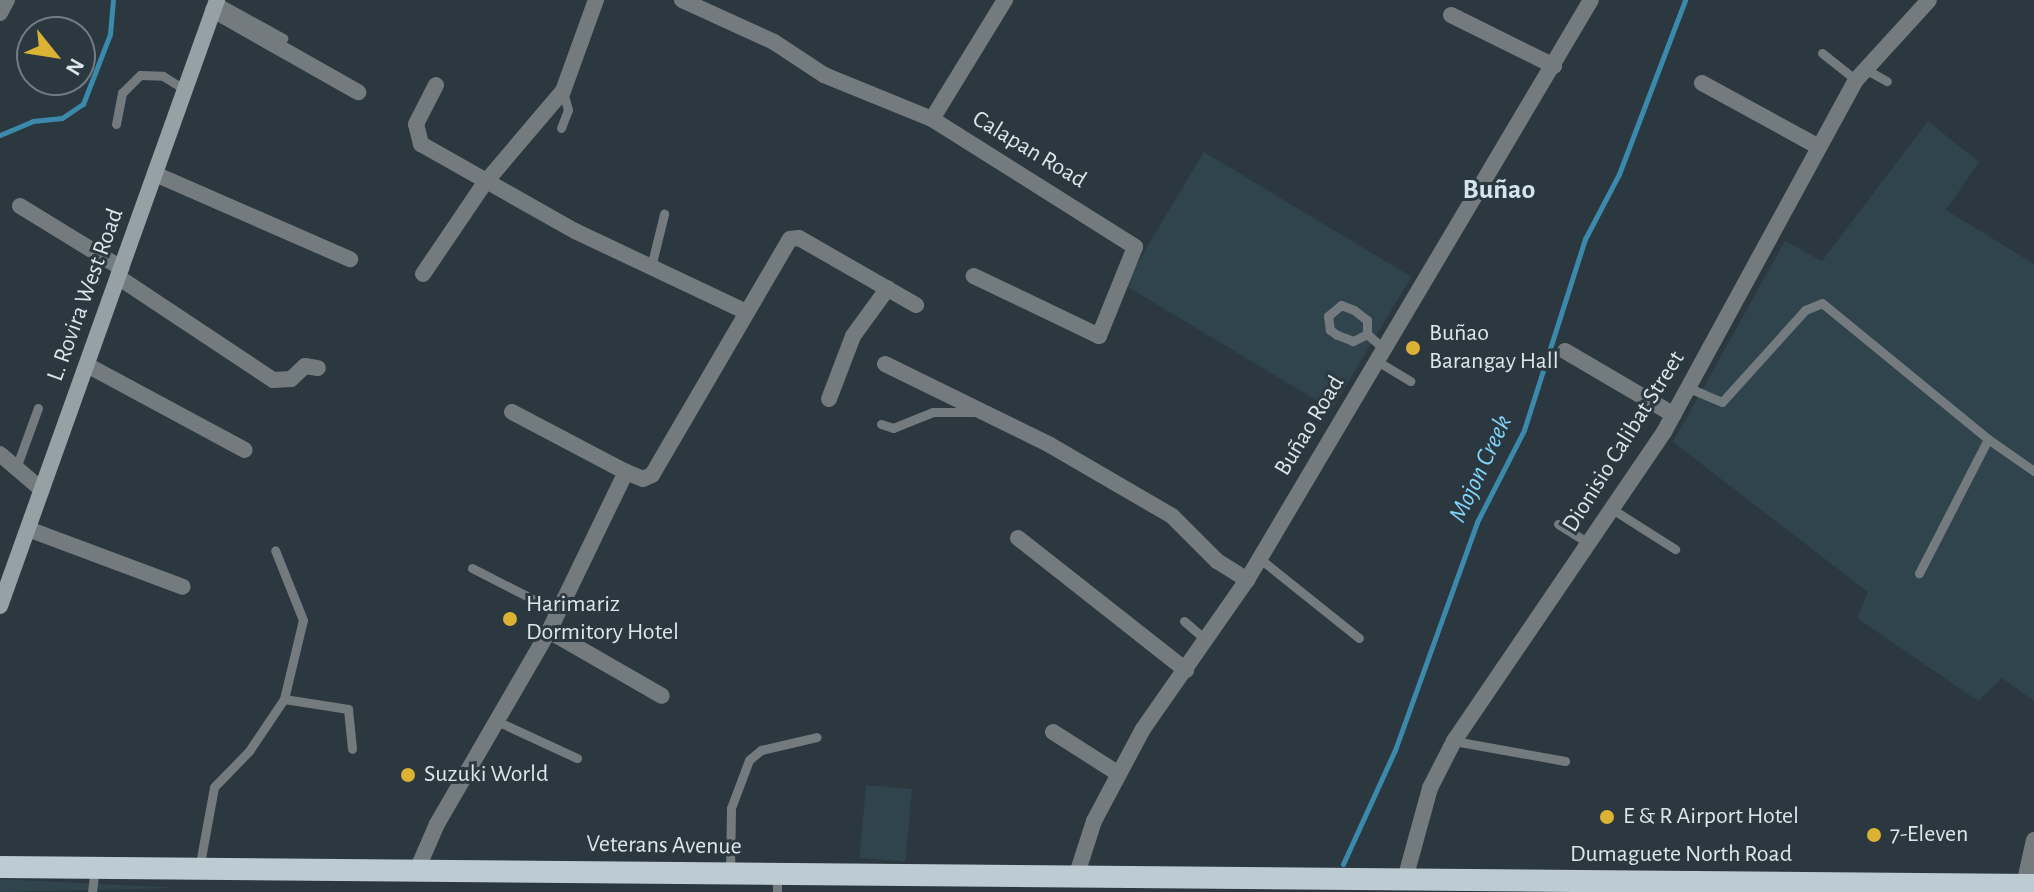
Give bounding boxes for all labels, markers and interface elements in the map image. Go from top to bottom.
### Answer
north arrow [16,16,96,96]
text: N [62,55,88,79]
street label: Calapan Road [967,105,1091,195]
district label: Buñao [1463,173,1535,207]
street label: L. Rovira West Road [41,205,131,385]
place label: Buñao Barangay Hall [1429,320,1559,376]
marker: Buñao Barangay Hall [1404,339,1422,357]
street label: Dionisio Calibat Street [1557,346,1691,538]
street label: Buñao Road [1269,371,1351,481]
water label: Mojon Creek [1443,410,1519,528]
place label: Harimariz Dormitory Hotel [526,591,679,647]
marker: Harimariz Dormitory Hotel [501,610,519,628]
place label: Suzuki World [424,761,548,789]
marker: Suzuki World [399,766,417,784]
place label: E & R Airport Hotel [1623,803,1799,831]
marker: E & R Airport Hotel [1598,808,1616,826]
place label: 7-Eleven [1890,821,1968,849]
marker: 7-Eleven [1865,826,1883,844]
street label: Veterans Avenue [586,830,742,862]
street label: Dumaguete North Road [1570,841,1792,869]

